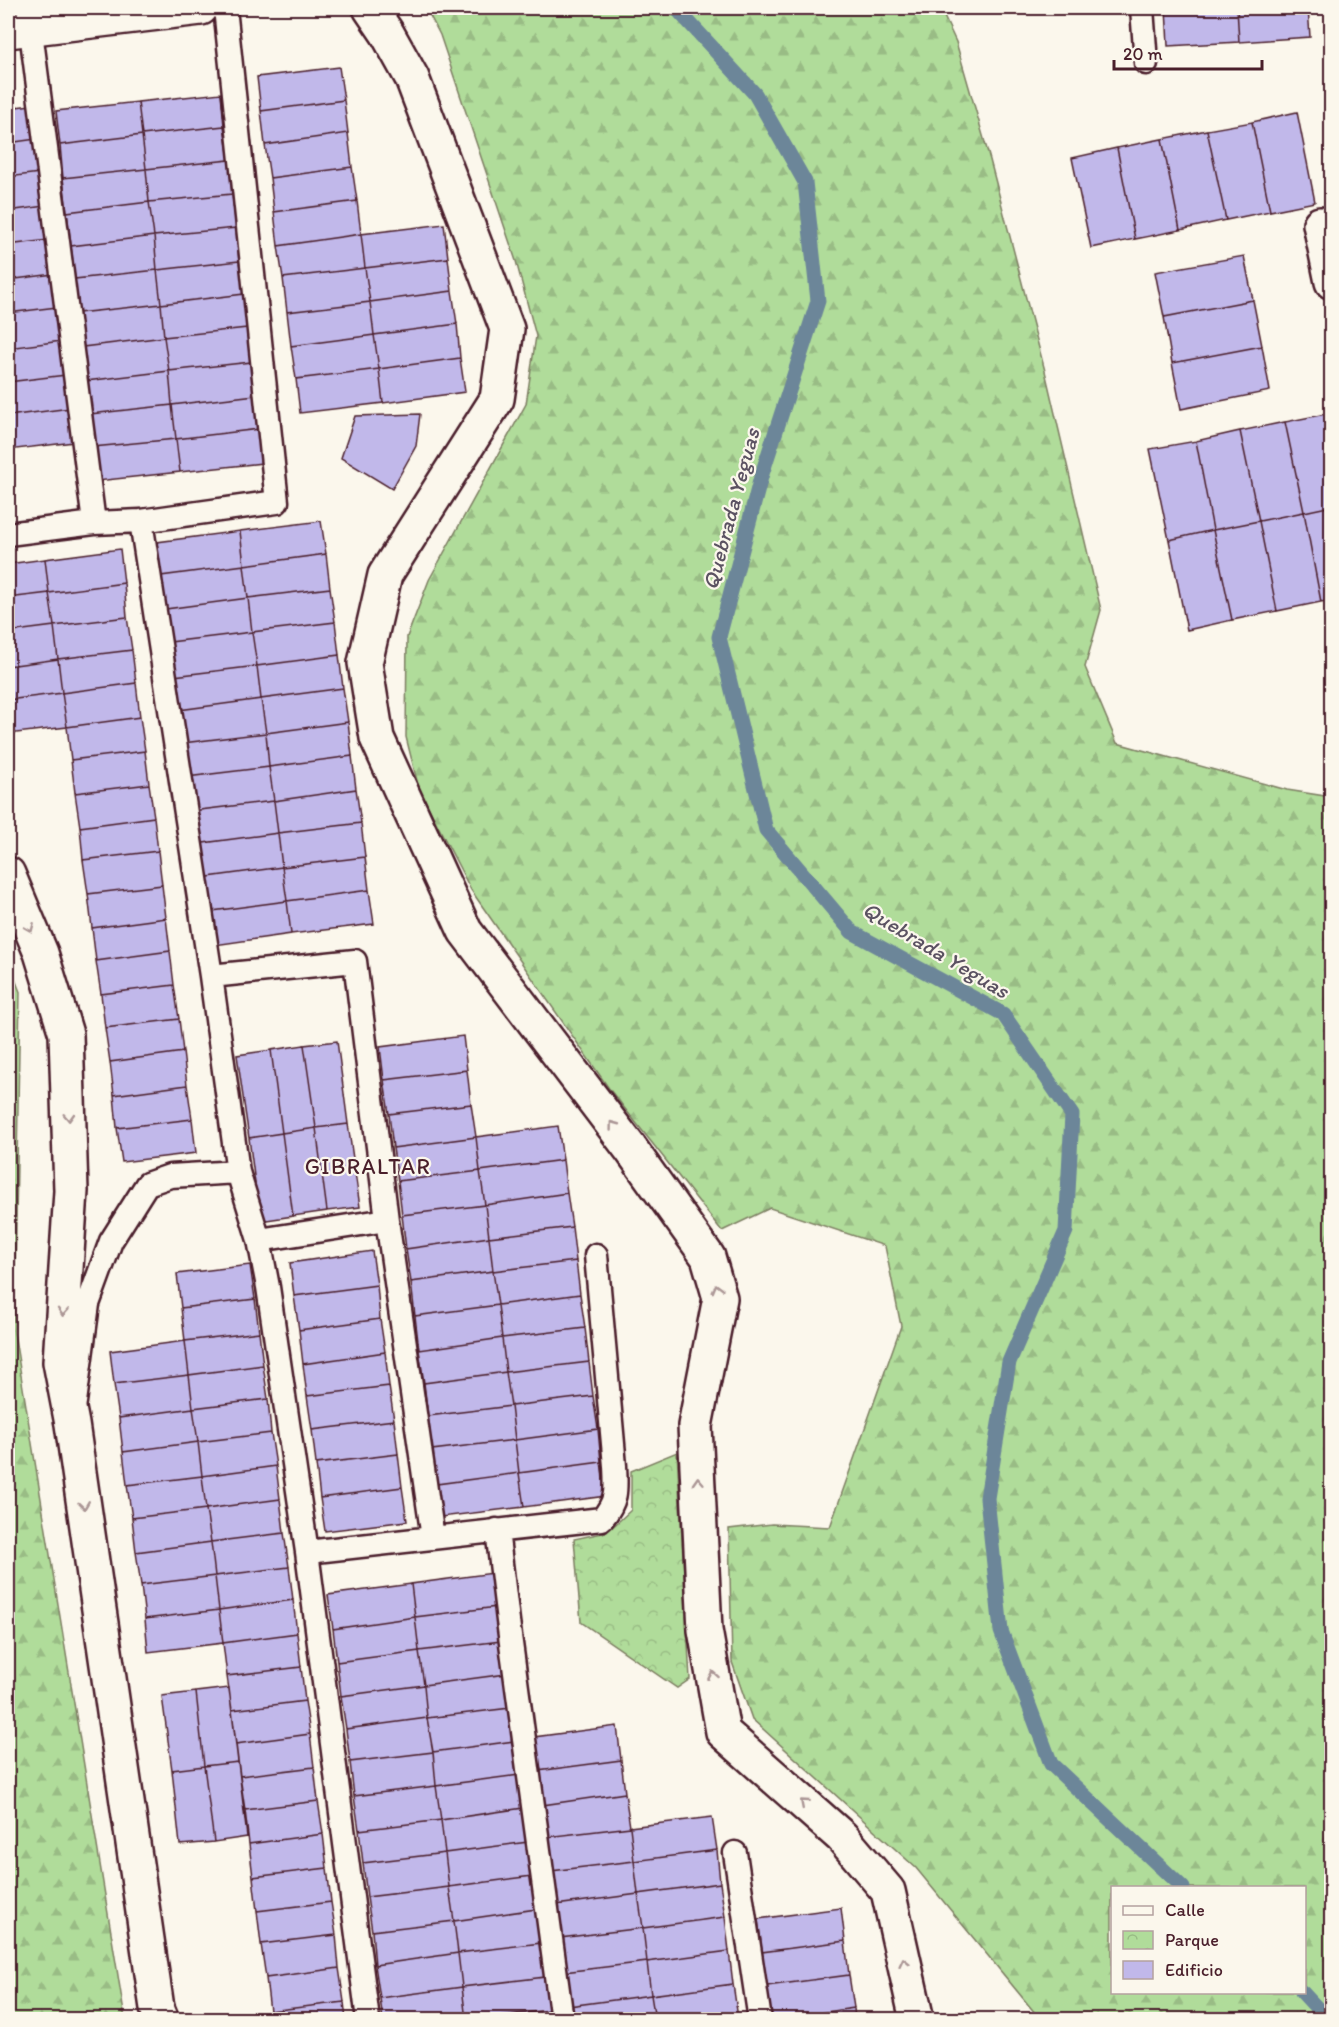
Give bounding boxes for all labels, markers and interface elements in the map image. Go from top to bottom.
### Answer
scale bar [1114,33,1262,71]
text: 20 m [1123,43,1163,65]
water label: Quebrada Yeguas [696,424,766,593]
water label: Quebrada Yeguas [858,896,1015,1005]
one-way arrow [23,922,35,933]
one-way arrow [62,1113,75,1122]
one-way arrow [610,1121,621,1132]
district label: GIBRALTAR [305,1153,431,1180]
one-way arrow [712,1284,724,1294]
one-way arrow [57,1307,70,1316]
one-way arrow [691,1476,704,1485]
one-way arrow [77,1500,89,1509]
one-way arrow [707,1670,720,1680]
one-way arrow [800,1799,811,1810]
legend [1111,1886,1306,1994]
text: Calle [1165,1899,1205,1921]
text: Parque [1165,1929,1219,1951]
one-way arrow [898,1958,911,1968]
text: Edificio [1165,1959,1223,1981]

